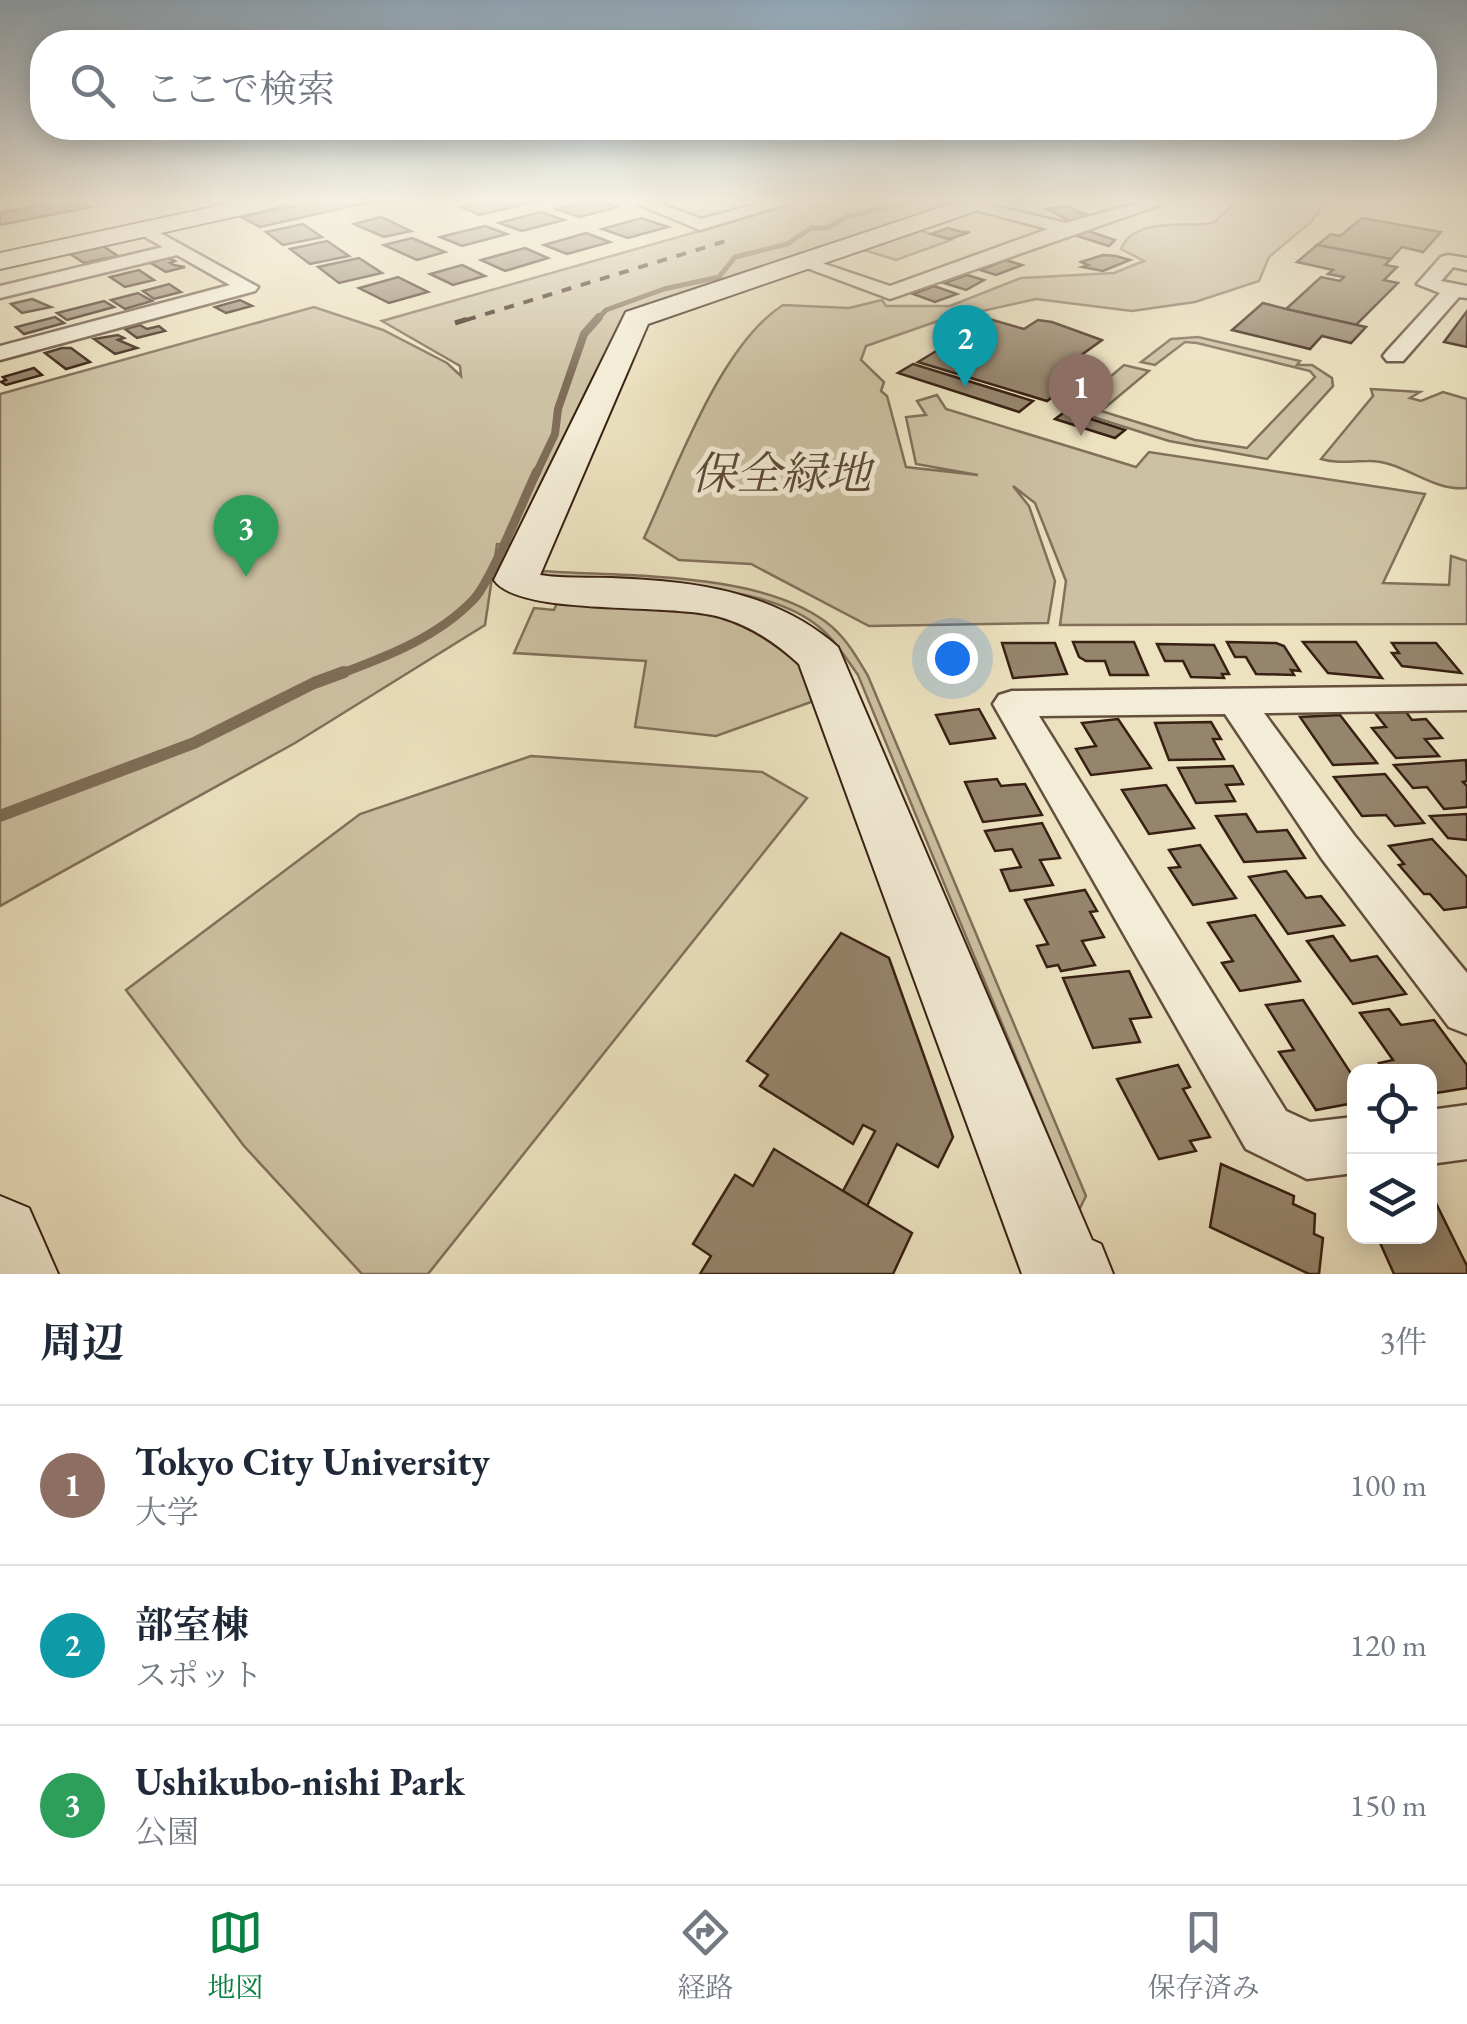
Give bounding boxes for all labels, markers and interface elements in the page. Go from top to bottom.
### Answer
search box [30,30,1437,140]
icon: search [65,58,120,113]
text: ここで検索 [145,64,335,113]
pin: 2 [932,304,998,387]
pin: 1 [1048,354,1114,436]
park label: 保全緑地 [691,444,876,502]
pin: 3 [214,494,278,577]
your location [927,633,978,684]
map controls [1347,1064,1437,1244]
button: locate [1347,1064,1437,1154]
button: layers [1347,1154,1437,1244]
text: 周辺 [40,1315,124,1370]
text: 3件 [1380,1321,1427,1363]
text: Tokyo City University [135,1437,490,1486]
text: 1 [64,1464,81,1506]
text: 100 m [1350,1464,1427,1506]
text: 大学 [135,1491,199,1533]
text: 部室棟 [135,1600,249,1649]
text: 2 [64,1624,81,1666]
text: 120 m [1350,1624,1427,1666]
text: スポット [135,1654,263,1696]
text: Ushikubo-nishi Park [135,1757,465,1806]
text: 3 [64,1784,81,1826]
text: 150 m [1350,1784,1427,1826]
text: 公園 [135,1811,199,1853]
tab: 地図 [207,1905,263,2005]
tab: 経路 [677,1905,734,2005]
tab: 保存済み [1148,1905,1260,2005]

